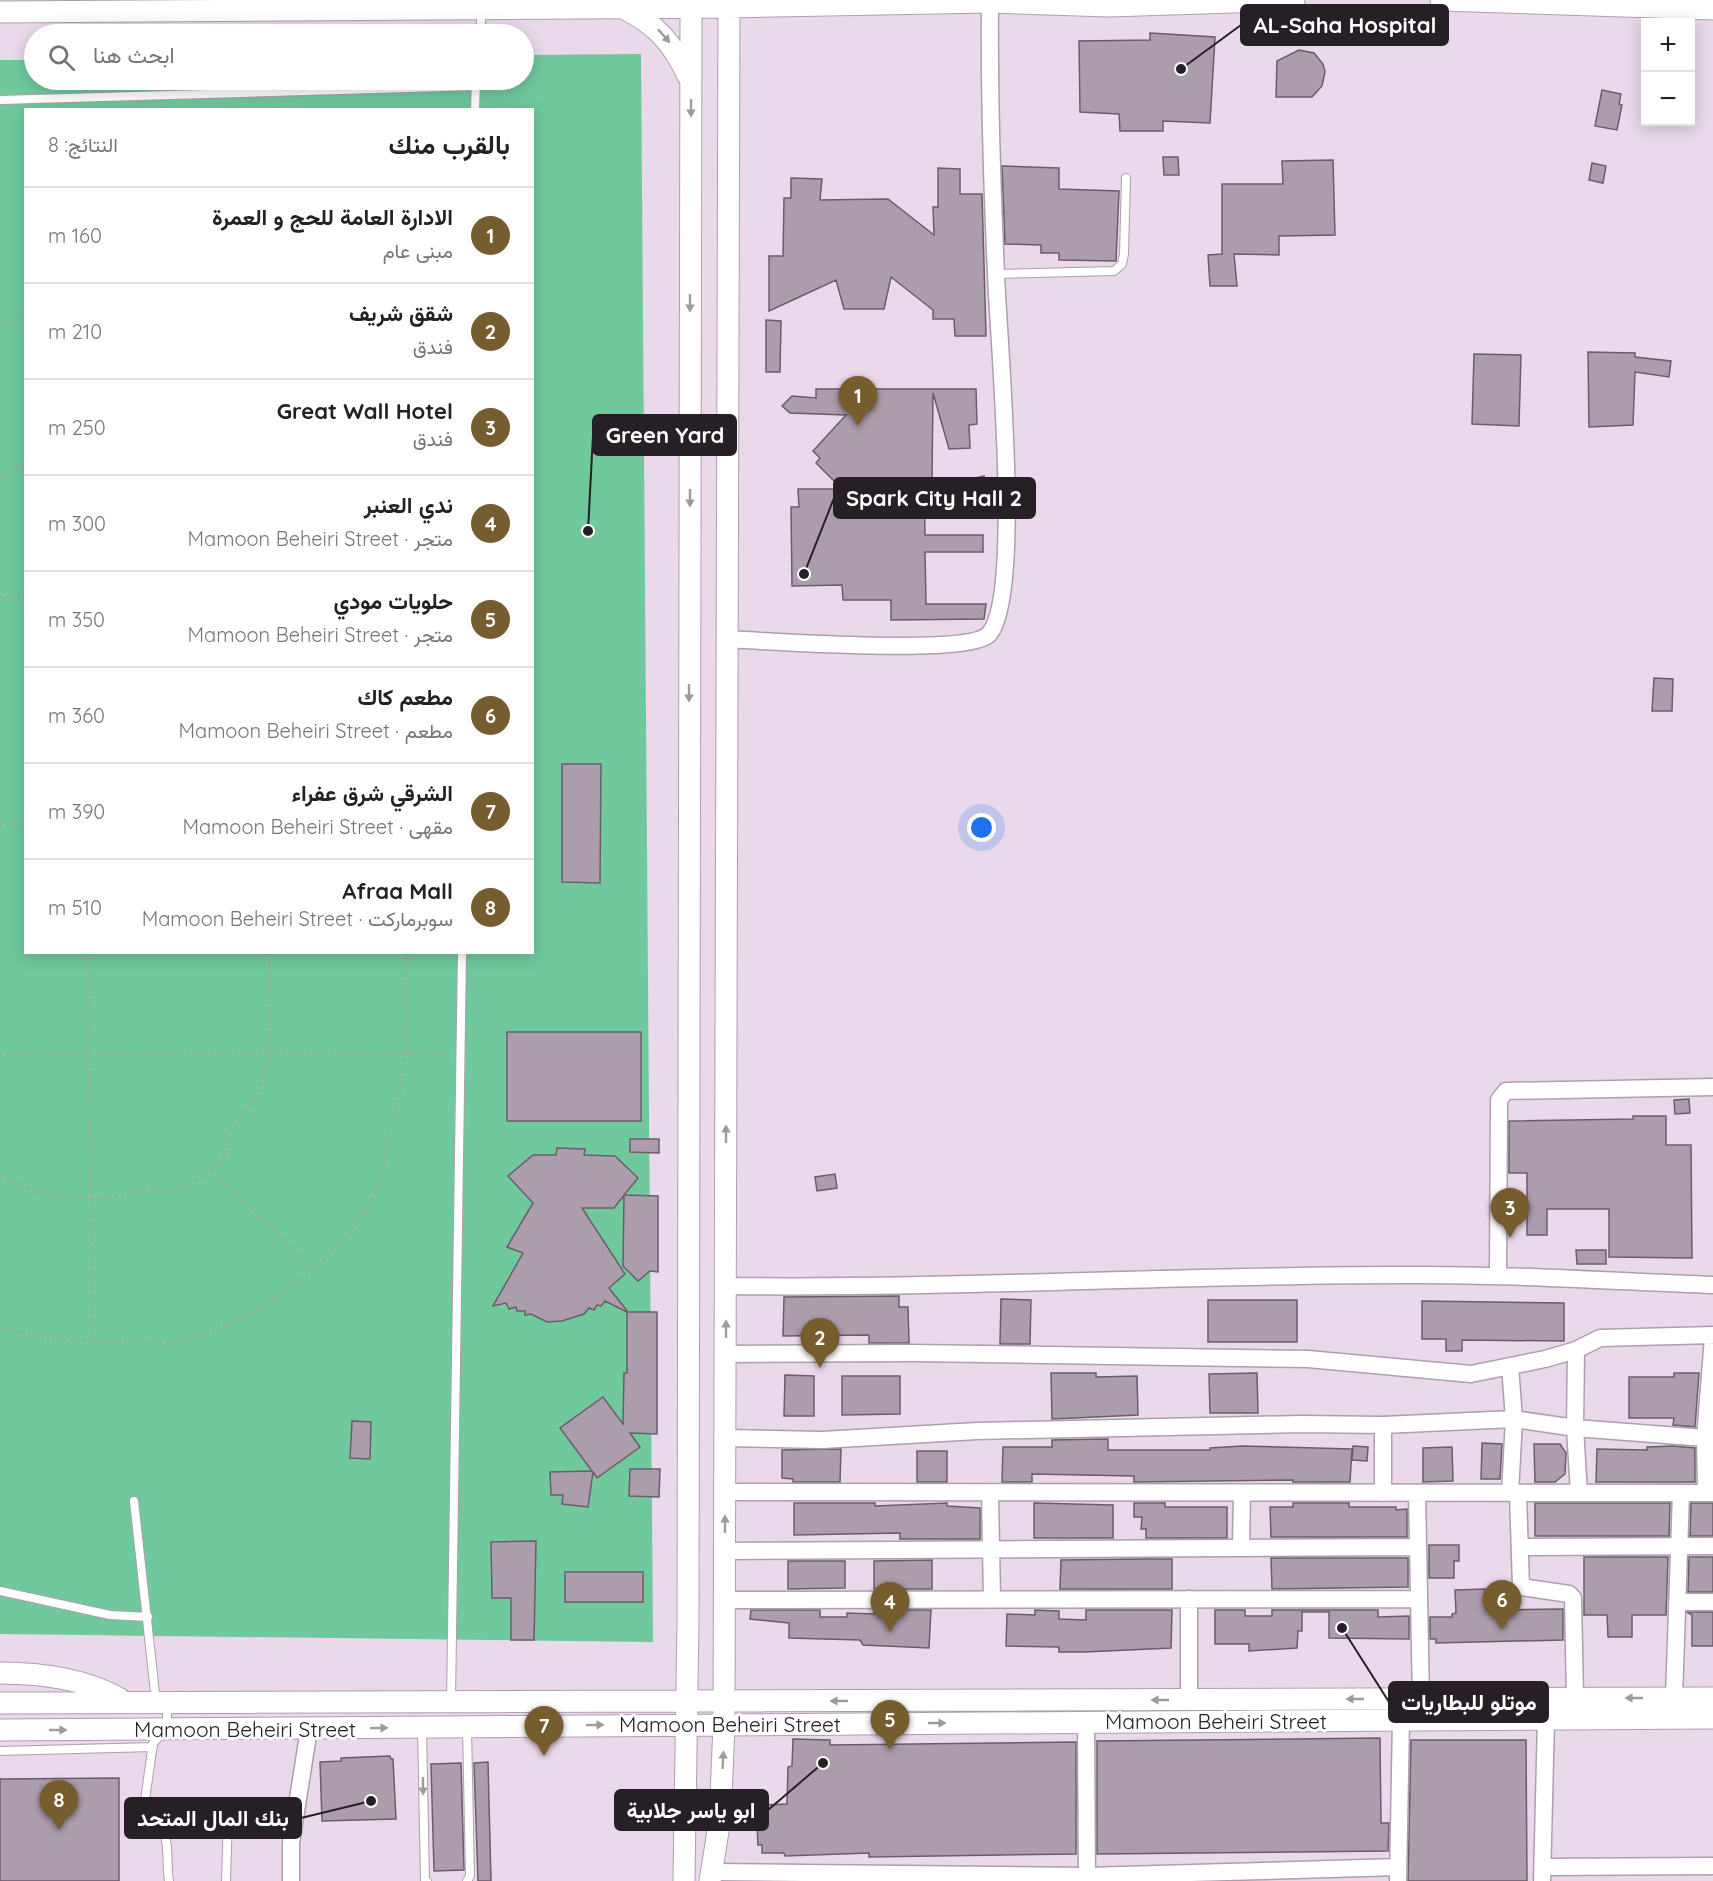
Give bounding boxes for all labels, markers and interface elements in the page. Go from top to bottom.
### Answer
callout: AL-Saha Hospital [1241,5,1448,45]
text: AL-Saha Hospital [1254,11,1436,39]
map controls [1641,18,1695,126]
button: + [1641,18,1695,72]
search box [24,24,534,90]
one-way arrow [657,28,670,43]
icon: search [45,41,78,74]
text: ابحث هنا [93,41,175,69]
button: − [1641,72,1695,126]
one-way arrow [686,99,696,118]
text: بالقرب منك [389,128,510,161]
text: النتائج: 8 [48,132,118,157]
text: الادارة العامة للحج و العمرة [212,203,453,231]
text: 160 m [48,223,102,248]
text: 1 [487,223,494,248]
text: مبنى عام [383,238,453,263]
one-way arrow [685,294,695,313]
text: شقق شريف [349,299,453,327]
text: 210 m [48,319,102,344]
text: 2 [485,319,496,344]
text: فندق [413,334,453,359]
pin: 1 [838,376,878,426]
text: Great Wall Hotel [277,397,453,425]
text: 250 m [48,415,106,440]
text: 3 [485,415,496,440]
callout: Green Yard [593,415,736,455]
text: Green Yard [606,421,724,449]
text: فندق [413,426,453,451]
callout: Spark City Hall 2 [834,478,1035,518]
text: Spark City Hall 2 [846,484,1022,512]
one-way arrow [685,489,695,508]
text: ندي العنبر [364,491,453,519]
text: 300 m [48,511,106,536]
text: 4 [485,511,496,536]
text: متجر · Mamoon Beheiri Street [188,526,453,551]
text: حلويات مودي [333,587,453,615]
text: 350 m [48,607,105,632]
text: 5 [485,607,496,632]
text: متجر · Mamoon Beheiri Street [188,622,453,647]
text: مطعم كاك [357,683,453,711]
one-way arrow [684,684,694,703]
text: 360 m [48,703,105,728]
text: 6 [485,703,496,728]
text: مطعم · Mamoon Beheiri Street [178,718,453,743]
text: الشرقي شرق عفراء [291,779,453,807]
text: 390 m [48,799,105,824]
text: 7 [485,799,496,824]
your location [967,813,996,842]
text: مقهى · Mamoon Beheiri Street [182,814,453,839]
text: Afraa Mall [342,877,453,905]
text: 510 m [48,895,102,920]
text: 8 [485,895,496,920]
text: سوبرماركت · Mamoon Beheiri Street [142,906,453,931]
one-way arrow [721,1124,731,1143]
pin: 3 [1490,1188,1530,1238]
pin: 2 [800,1318,840,1368]
one-way arrow [721,1319,731,1338]
one-way arrow [720,1514,730,1533]
pin: 6 [1482,1580,1522,1630]
pin: 4 [870,1582,910,1632]
callout: موتلو للبطاريات [1389,1682,1548,1722]
text: موتلو للبطاريات [1401,1688,1537,1716]
one-way arrow [1624,1693,1643,1703]
one-way arrow [1345,1694,1364,1704]
one-way arrow [1150,1695,1169,1705]
one-way arrow [829,1696,848,1706]
pin: 5 [870,1700,910,1750]
pin: 7 [524,1706,564,1756]
street label: Mamoon Beheiri Street [1105,1708,1327,1734]
street label: Mamoon Beheiri Street [619,1711,841,1737]
street label: Mamoon Beheiri Street [134,1716,356,1742]
one-way arrow [928,1718,947,1728]
one-way arrow [586,1721,605,1730]
one-way arrow [370,1723,389,1733]
one-way arrow [49,1725,68,1735]
one-way arrow [718,1751,727,1770]
one-way arrow [418,1777,428,1796]
pin: 8 [40,1780,78,1830]
callout: ابو ياسر جلابية [615,1790,768,1830]
text: ابو ياسر جلابية [627,1796,755,1824]
callout: بنك المال المتحد [125,1798,301,1838]
text: بنك المال المتحد [137,1804,289,1832]

